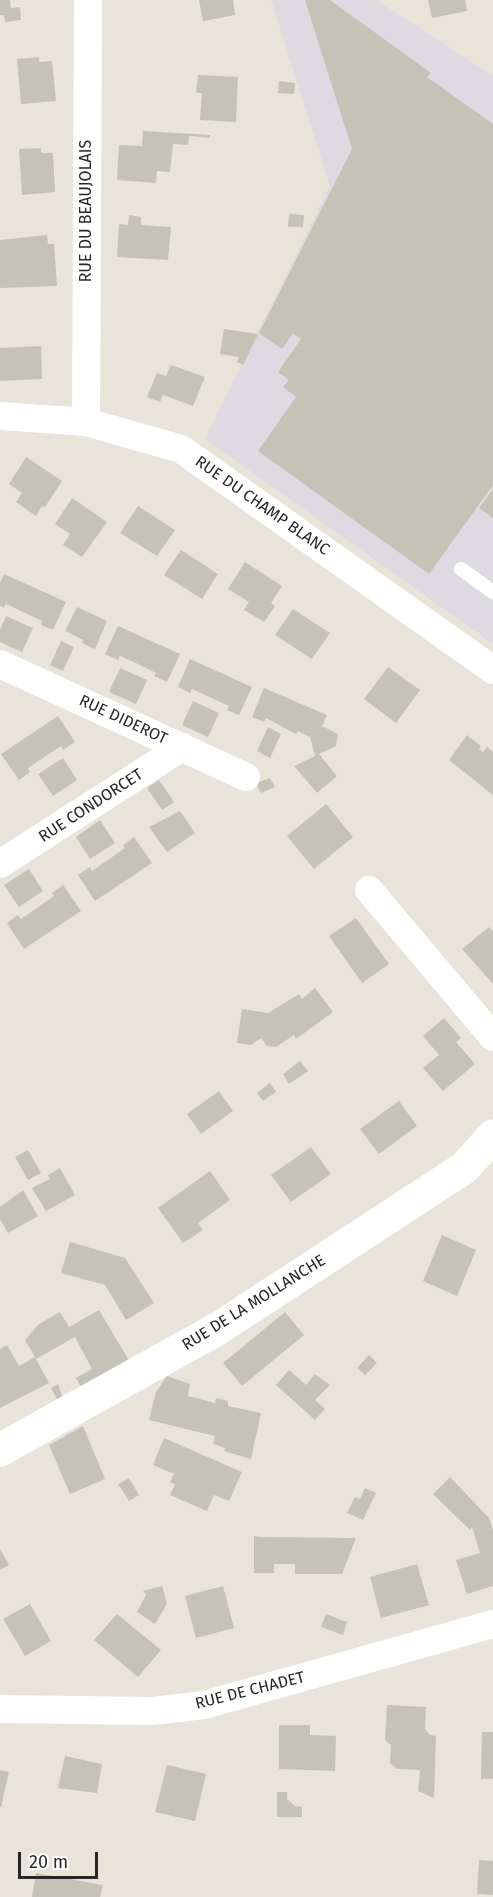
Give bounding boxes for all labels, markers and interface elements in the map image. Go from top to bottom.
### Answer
street label: RUE DU BEAUJOLAIS [77,140,97,282]
street label: RUE DU CHAMP BLANC [191,452,333,560]
street label: RUE DIDEROT [76,691,170,749]
street label: RUE CONDORCET [35,765,147,847]
street label: RUE DE LA MOLLANCHE [179,1251,329,1355]
street label: RUE DE CHADET [193,1668,307,1714]
scale bar [21,1840,100,1878]
text: 20 m [29,1851,68,1873]

